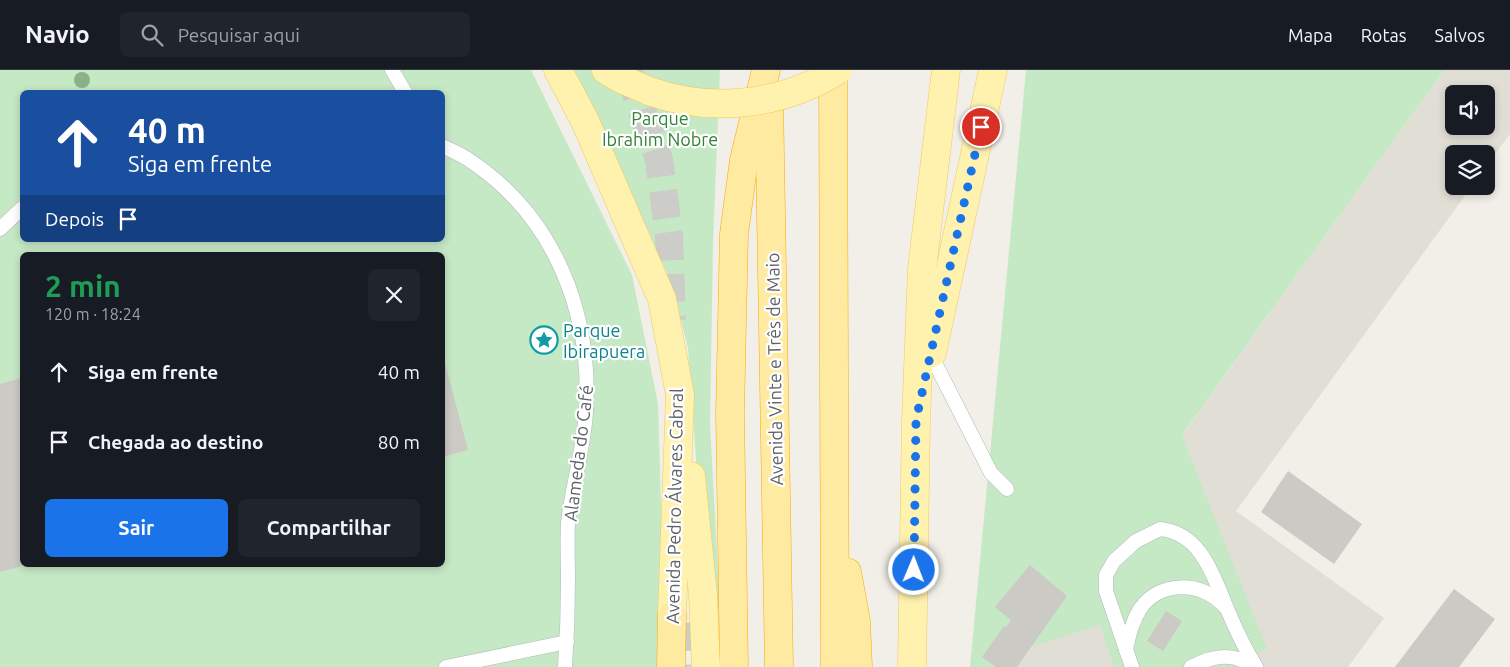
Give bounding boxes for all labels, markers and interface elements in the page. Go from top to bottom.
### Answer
search box [120,12,470,57]
text: Navio [25,21,90,48]
icon: search [138,21,166,49]
text: Pesquisar aqui [178,24,300,46]
text: Mapa [1288,25,1333,45]
text: Rotas [1361,25,1407,45]
text: Salvos [1435,25,1485,45]
map controls [1445,85,1495,195]
button: sound [1445,85,1495,135]
pin [960,106,1002,148]
park label: Parque Ibrahim Nobre [602,108,718,149]
icon: ahead [45,110,110,175]
text: 40 m [128,110,206,150]
icon: arrive [967,113,995,141]
button: layers [1445,145,1495,195]
text: Siga em frente [128,151,272,176]
icon: arrive [114,205,142,233]
text: Depois [45,208,104,230]
street label: Avenida Vinte e Três de Maio [762,252,786,486]
text: 2 min [45,269,121,303]
button: close [368,269,420,321]
text: 120 m · 18:24 [45,305,141,323]
place label: Parque Ibirapuera [563,320,645,361]
place icon: Parque Ibirapuera [529,325,559,355]
icon: ahead [45,358,73,386]
text: Siga em frente [88,361,218,383]
text: 40 m [378,361,420,383]
street label: Alameda do Café [560,384,596,522]
street label: Avenida Pedro Álvares Cabral [661,388,686,624]
icon: arrive [45,428,73,456]
text: Chegada ao destino [88,431,264,453]
text: 80 m [378,431,420,453]
button: Sair [45,499,228,557]
button: Compartilhar [238,499,420,557]
position arrow [887,543,939,595]

